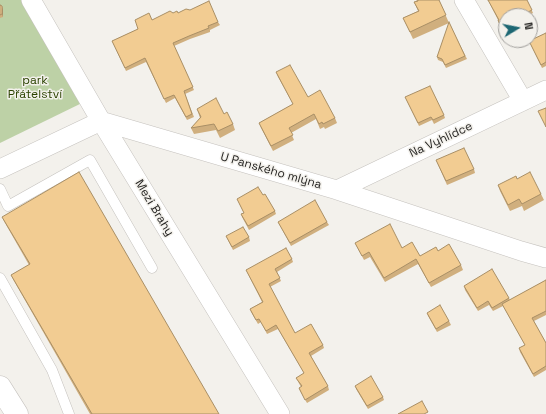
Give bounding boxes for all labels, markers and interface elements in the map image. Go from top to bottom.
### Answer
north arrow [498,8,538,48]
text: N [521,21,536,31]
park label: park Přátelství [8,74,62,102]
street label: Na Vyhlídce [407,119,475,161]
street label: U Panského mlýna [219,150,323,192]
street label: Mezi Brahy [132,177,176,239]

